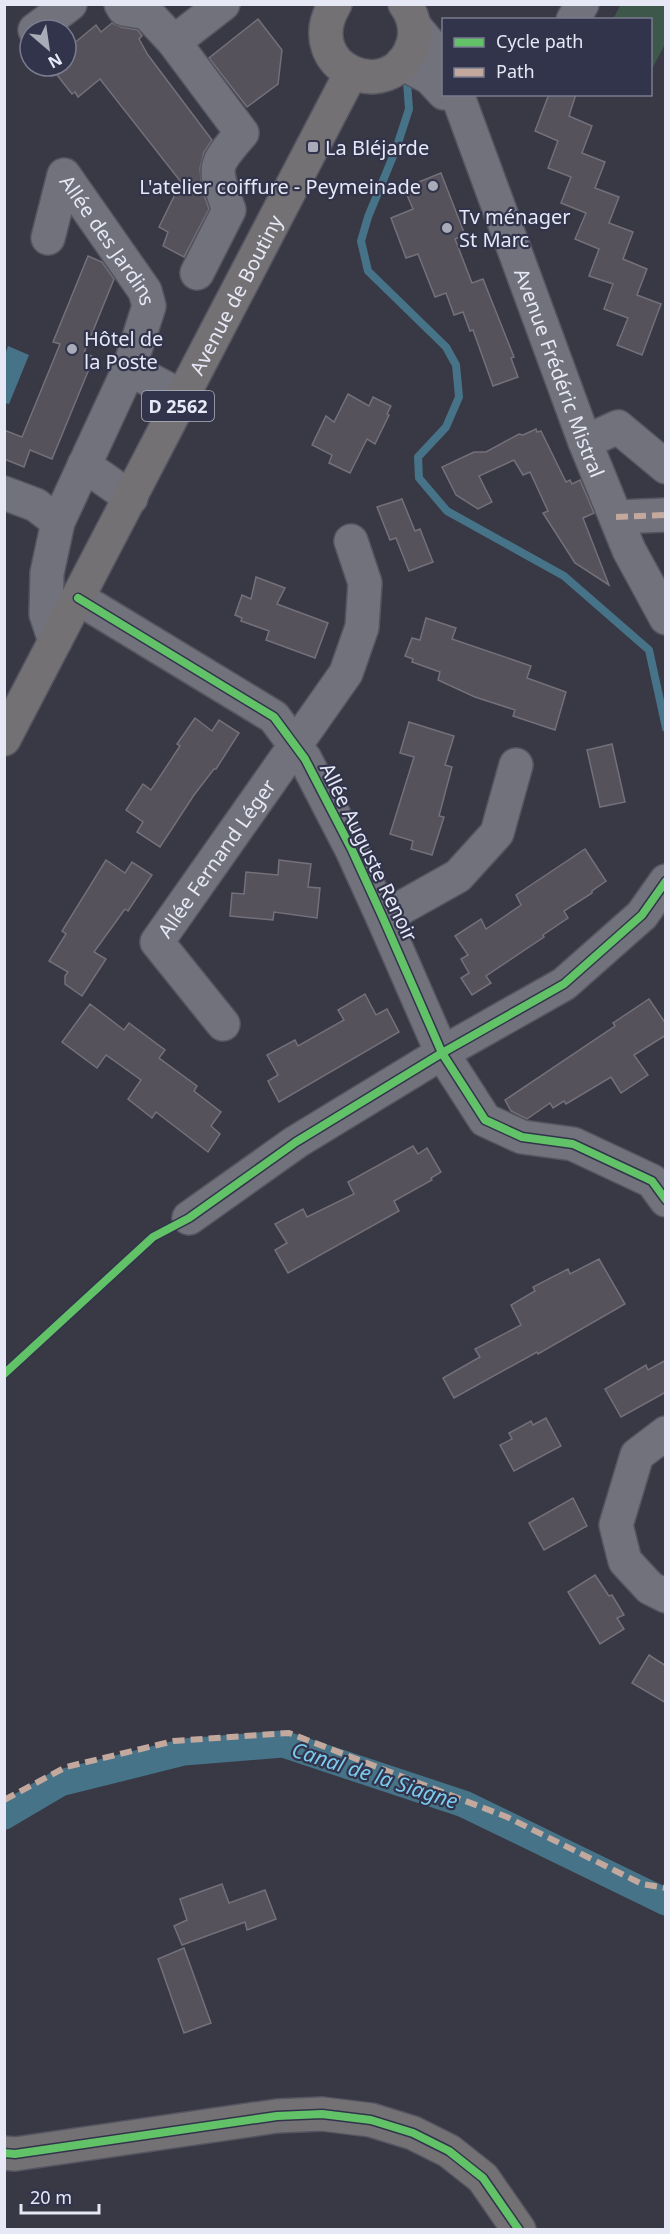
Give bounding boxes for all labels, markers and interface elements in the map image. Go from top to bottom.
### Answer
north arrow [18,18,78,78]
legend [442,18,652,96]
text: Cycle path [496,29,583,53]
text: N [44,48,66,74]
text: Path [496,59,535,83]
place label: La Bléjarde [325,134,429,161]
marker: La Bléjarde [306,140,320,154]
street label: Allée des Jardins [54,169,162,308]
place label: L'atelier coiffure - Peymeinade [139,173,421,200]
marker: L'atelier coiffure - Peymeinade [426,179,440,193]
place label: Tv ménager St Marc [459,203,570,253]
street label: Avenue de Boutiny [183,209,289,379]
marker: Tv ménager St Marc [440,221,454,235]
street label: Avenue Frédéric Mistral [509,264,611,481]
place label: Hôtel de la Poste [84,325,163,375]
marker: Hôtel de la Poste [65,342,79,356]
road number: D 2562 [142,391,214,421]
street label: Allée Auguste Renoir [314,758,424,946]
street label: Allée Fernand Léger [151,773,281,943]
water label: Canal de la Siagne [288,1735,462,1815]
scale bar [21,2177,99,2215]
text: 20 m [30,2185,72,2209]

